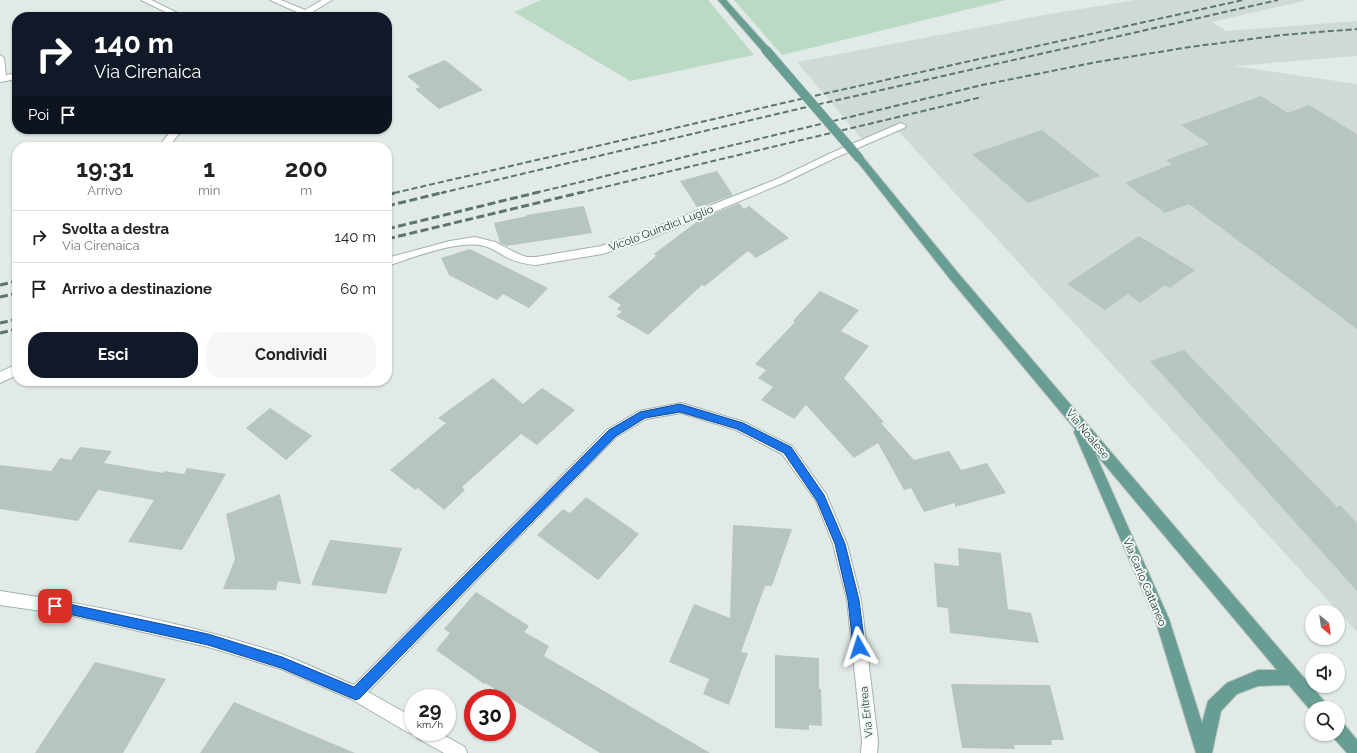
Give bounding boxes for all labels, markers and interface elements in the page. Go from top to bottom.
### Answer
text: 140 m [94,27,174,60]
icon: right [28,28,80,80]
text: Via Cirenaica [94,61,201,82]
icon: arrive [57,104,79,126]
text: Poi [28,106,49,124]
text: 19:31 [76,154,134,183]
text: 1 [203,154,215,183]
text: 200 [285,154,328,183]
text: Arrivo [87,183,123,198]
text: min [198,183,220,198]
text: m [300,183,312,198]
street label: Vicolo Quindici Luglio [607,202,715,254]
text: Svolta a destra [62,220,169,238]
icon: right [28,226,50,248]
text: 140 m [335,228,376,246]
text: Via Cirenaica [62,238,140,253]
icon: arrive [28,278,50,300]
text: Arrivo a destinazione [62,280,212,298]
text: 60 m [340,280,376,298]
button: Esci [28,332,198,378]
button: Condividi [206,332,376,378]
street label: Via Noalese [1063,407,1112,462]
street label: Via Carlo Cattaneo [1120,536,1169,629]
pin [38,589,72,623]
icon: arrive [44,595,66,617]
north arrow [1305,605,1345,645]
map controls [1305,605,1345,741]
position arrow [838,626,880,668]
button: sound [1305,653,1345,693]
street label: Via Eritrea [857,686,876,738]
speed limit sign: 30 [464,689,516,741]
text: 29 [418,698,442,722]
button: search [1305,701,1345,741]
text: km/h [417,719,443,730]

